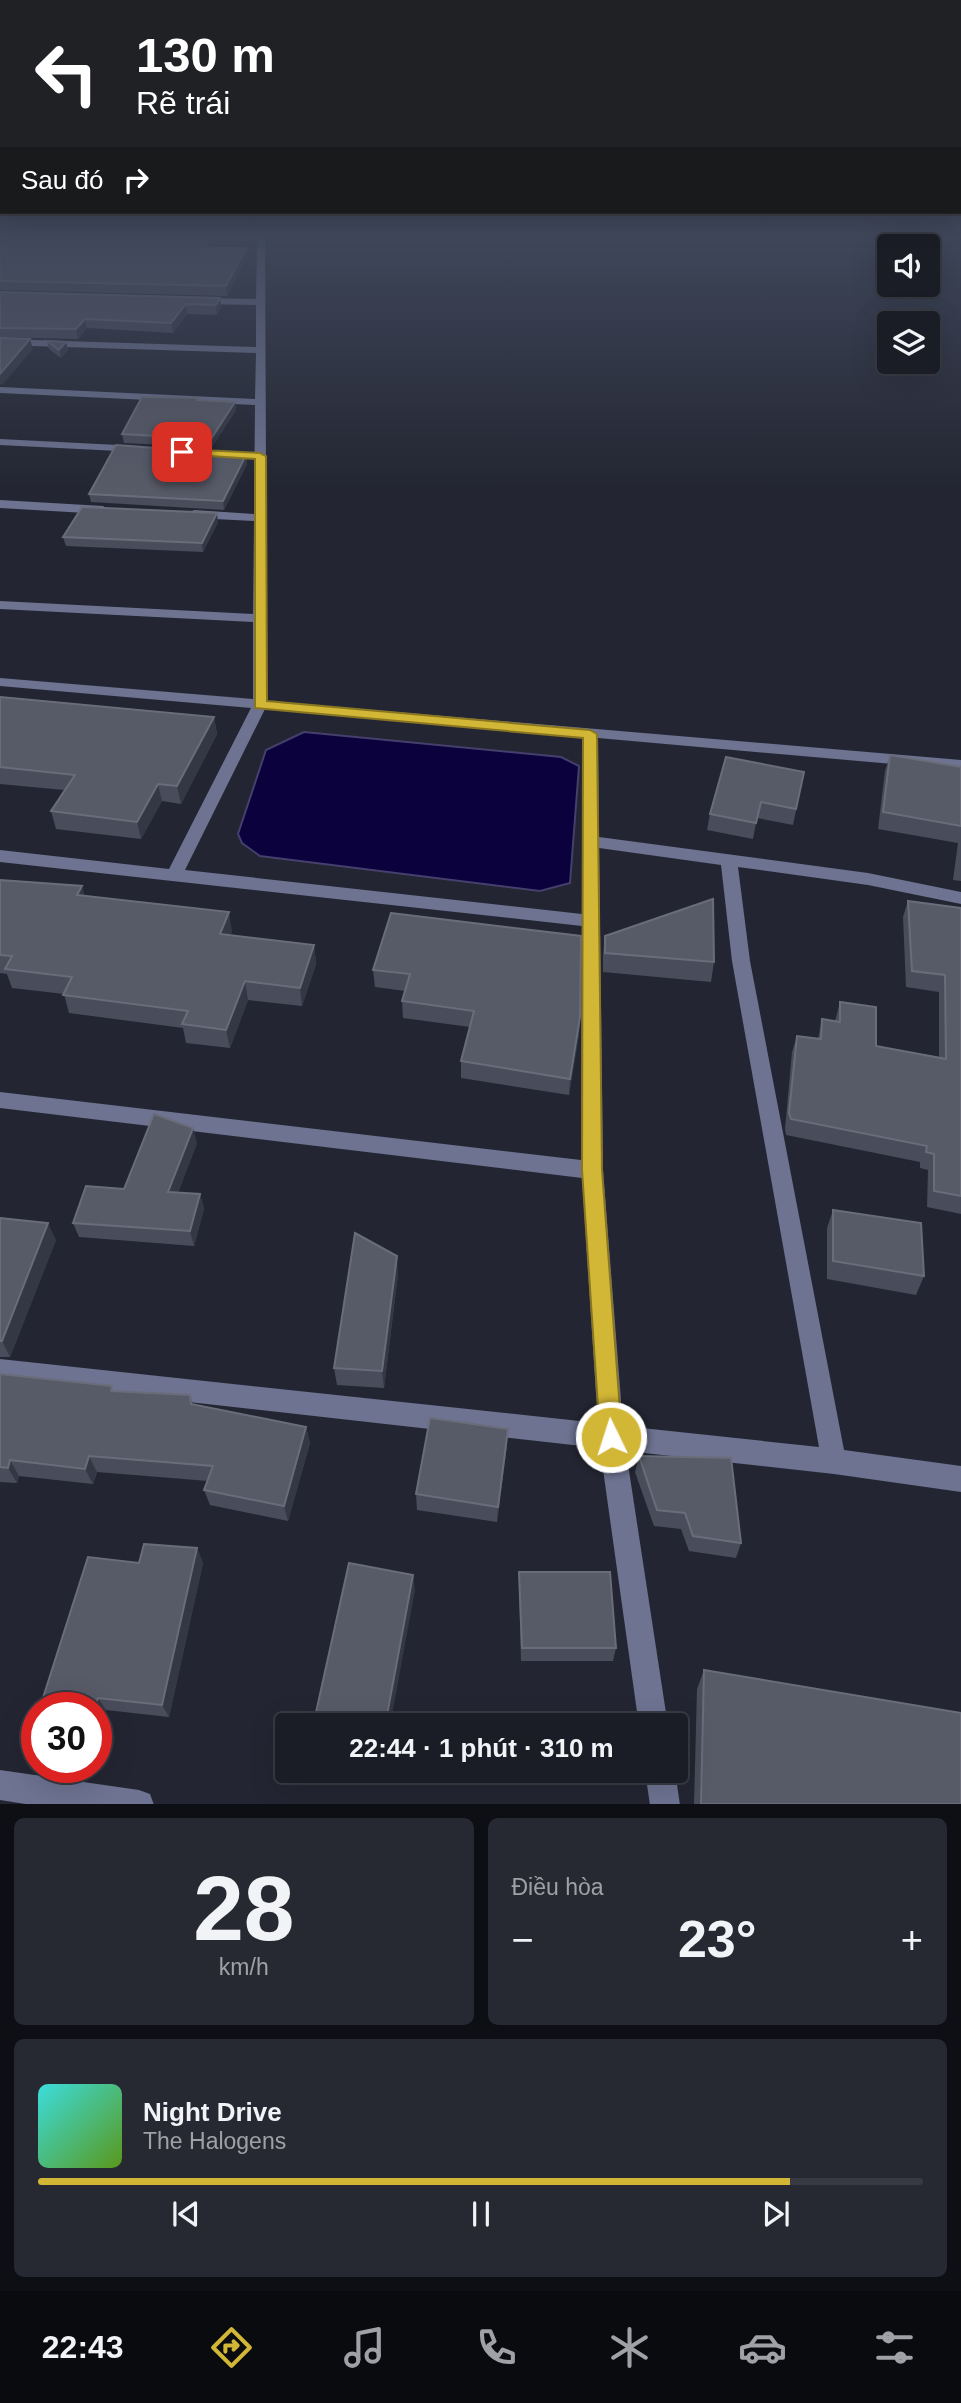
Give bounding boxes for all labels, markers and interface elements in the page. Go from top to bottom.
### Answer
icon: left [21,28,112,119]
text: 130 m [136,28,275,82]
text: Rẽ trái [136,85,230,121]
icon: right [117,161,155,199]
text: Sau đó [21,165,103,195]
map controls [877,234,940,374]
button: sound [877,234,940,297]
button: layers [877,311,940,374]
pin [152,422,212,482]
icon: arrive [163,433,201,471]
position arrow [574,1400,648,1474]
speed limit sign: 30 [21,1692,112,1783]
text: 22:44 · 1 phút · 310 m [349,1733,614,1763]
text: 28 [193,1858,294,1959]
text: Điều hòa [512,1874,604,1900]
text: 23° [678,1910,757,1968]
text: − [512,1919,534,1961]
text: + [901,1919,923,1961]
text: km/h [219,1954,269,1980]
text: Night Drive [143,2097,282,2127]
text: The Halogens [143,2128,286,2154]
icon: previous [167,2195,205,2233]
icon: pause [462,2195,500,2233]
icon: next [757,2195,795,2233]
icon: directions [207,2323,256,2372]
icon: music [340,2323,389,2372]
icon: phone [472,2323,521,2372]
icon: climate [605,2323,654,2372]
icon: car [738,2323,787,2372]
icon: filters [870,2323,919,2372]
text: 22:43 [42,2329,124,2365]

